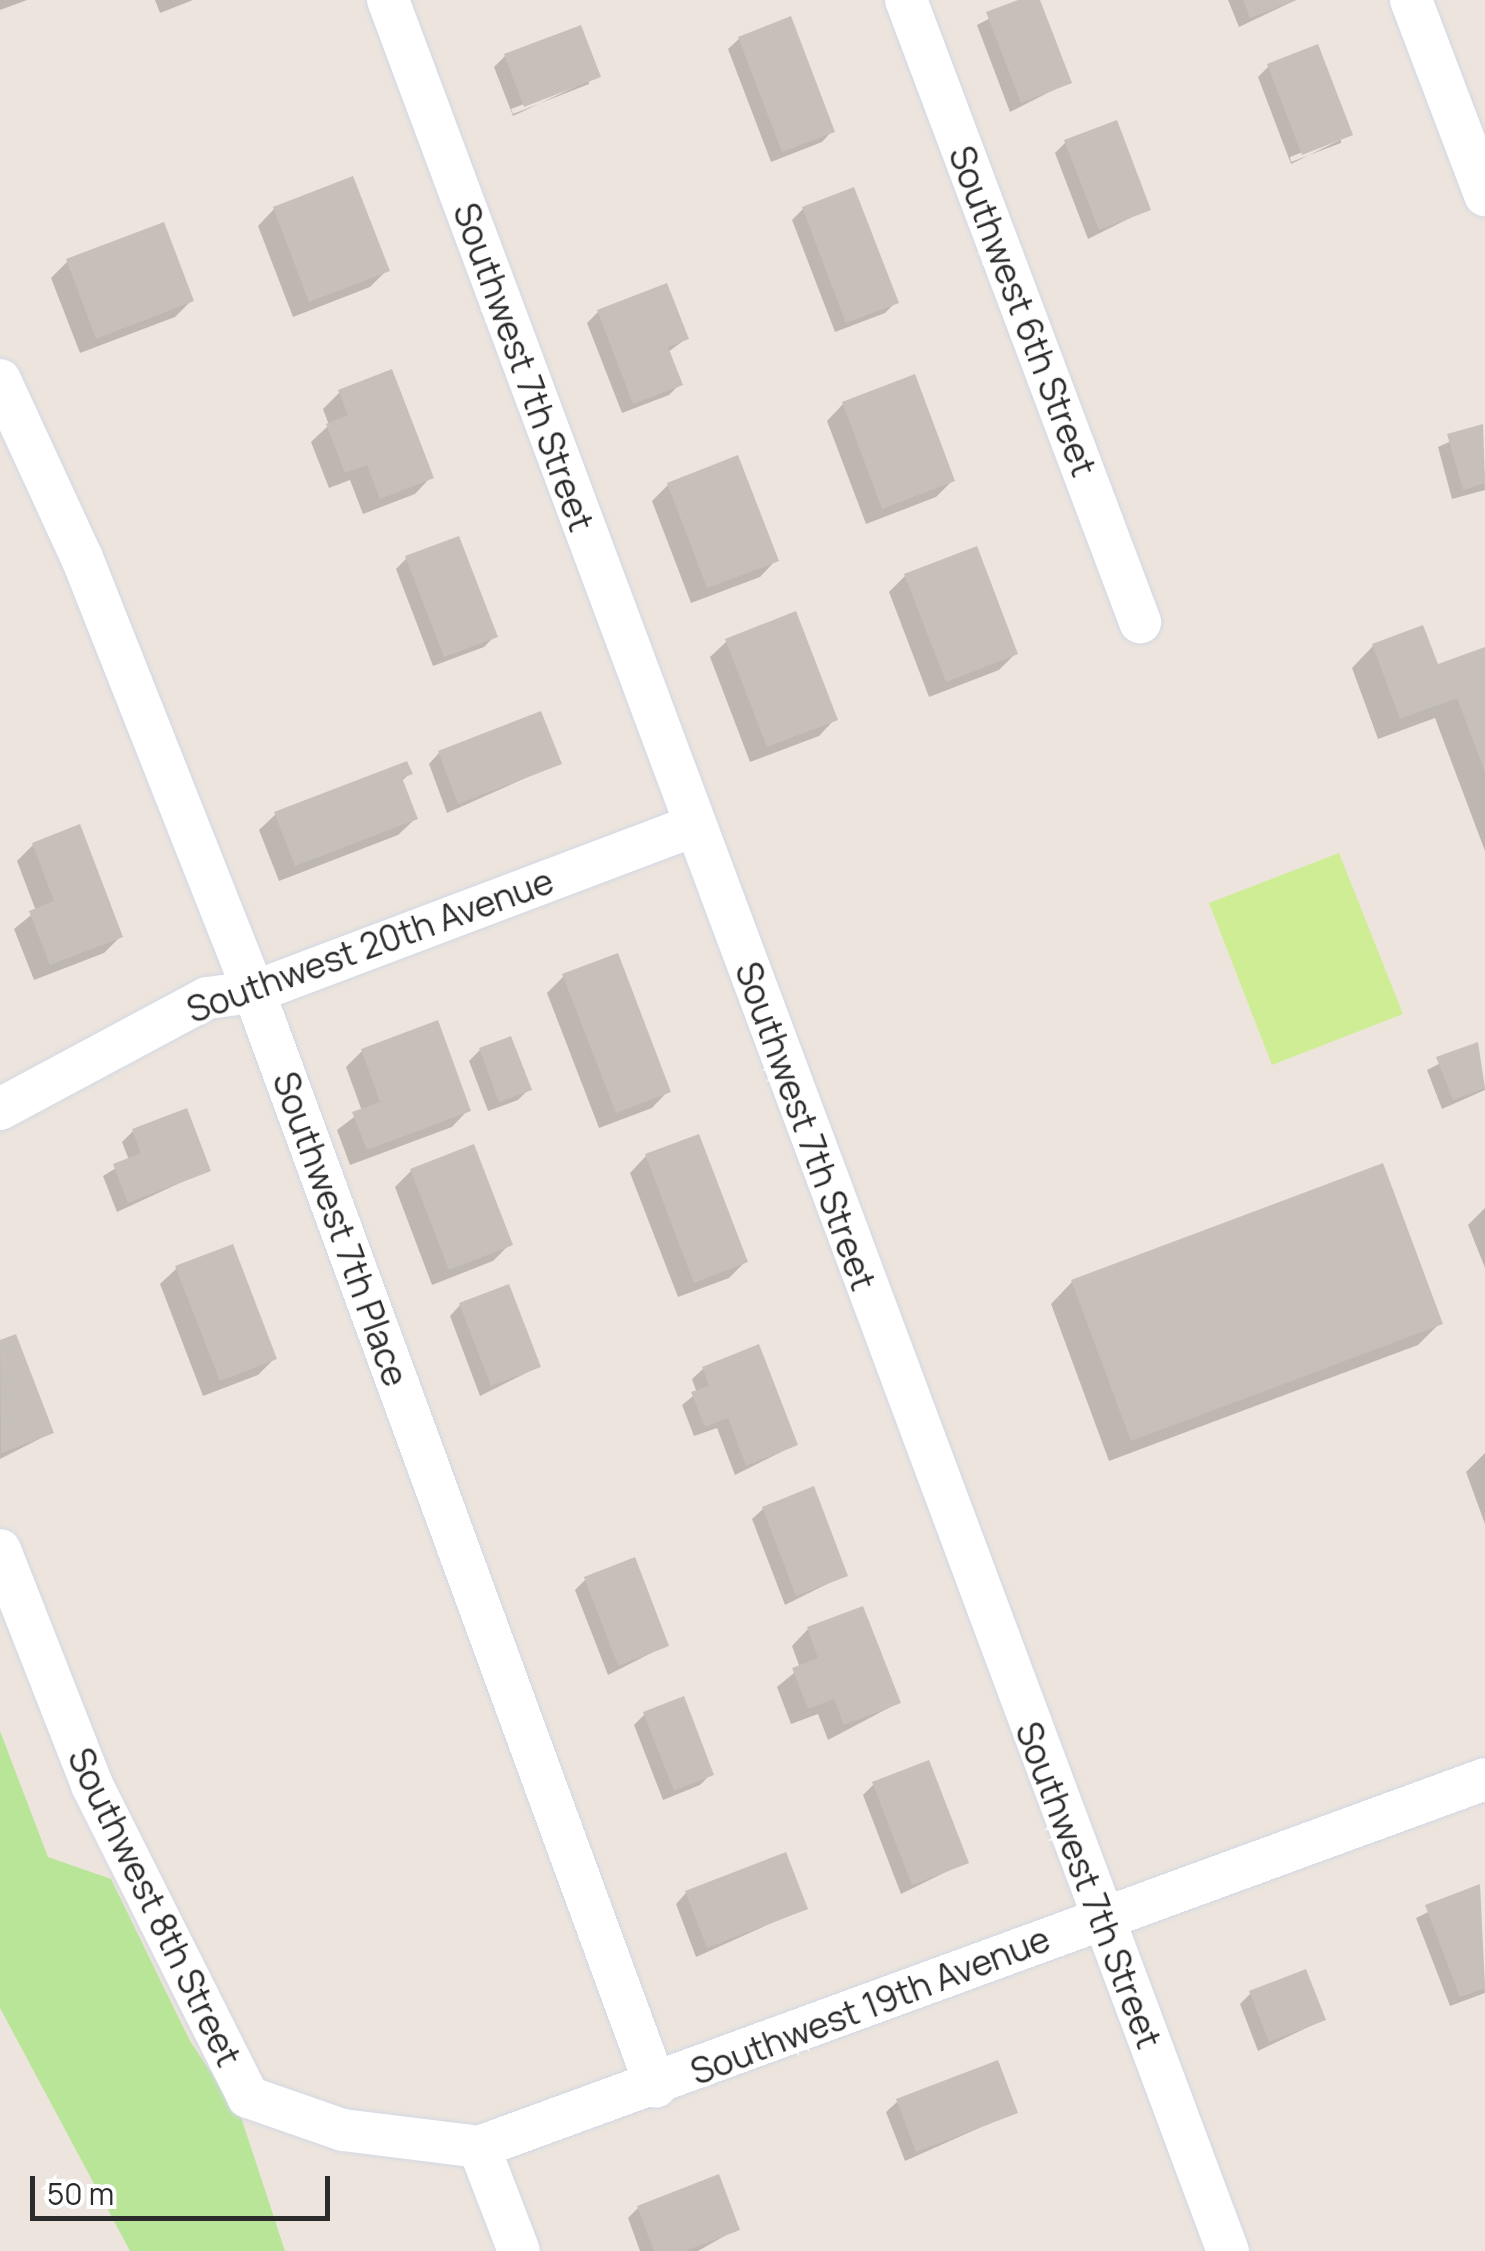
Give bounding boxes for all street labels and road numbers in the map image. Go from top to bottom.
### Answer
street label: Southwest 6th Street [941,140,1105,482]
street label: Southwest 7th Street [445,197,603,537]
street label: Southwest 20th Avenue [181,859,559,1031]
street label: Southwest 7th Street [727,956,885,1296]
street label: Southwest 7th Place [265,1066,417,1392]
street label: Southwest 7th Street [1007,1716,1171,2054]
street label: Southwest 8th Street [60,1741,250,2073]
street label: Southwest 19th Avenue [685,1917,1055,2093]

